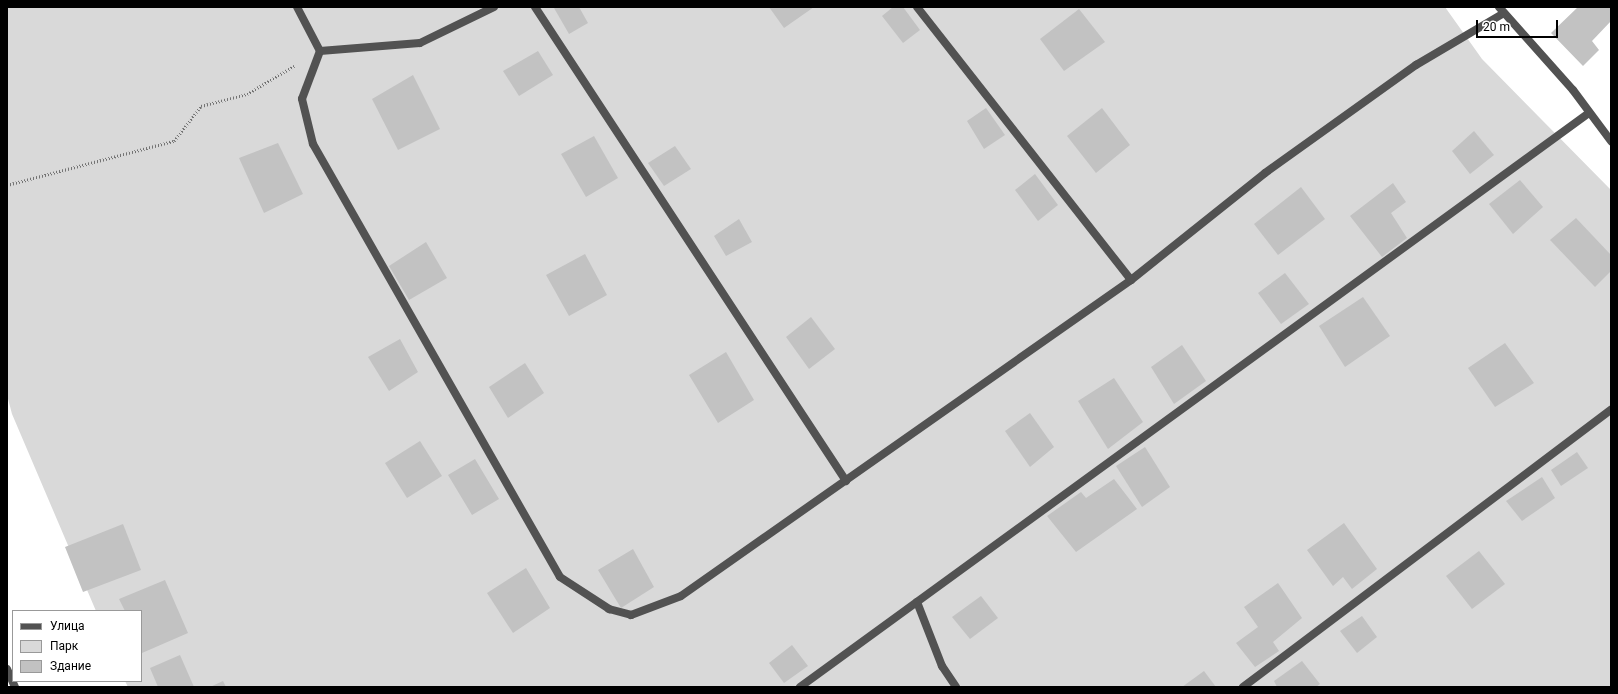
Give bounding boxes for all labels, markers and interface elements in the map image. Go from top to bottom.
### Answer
scale bar [1478,12,1560,38]
text: 20 m [1483,20,1510,34]
legend [12,610,142,682]
text: Улица [50,619,85,633]
text: Парк [50,639,78,653]
text: Здание [50,659,91,673]

